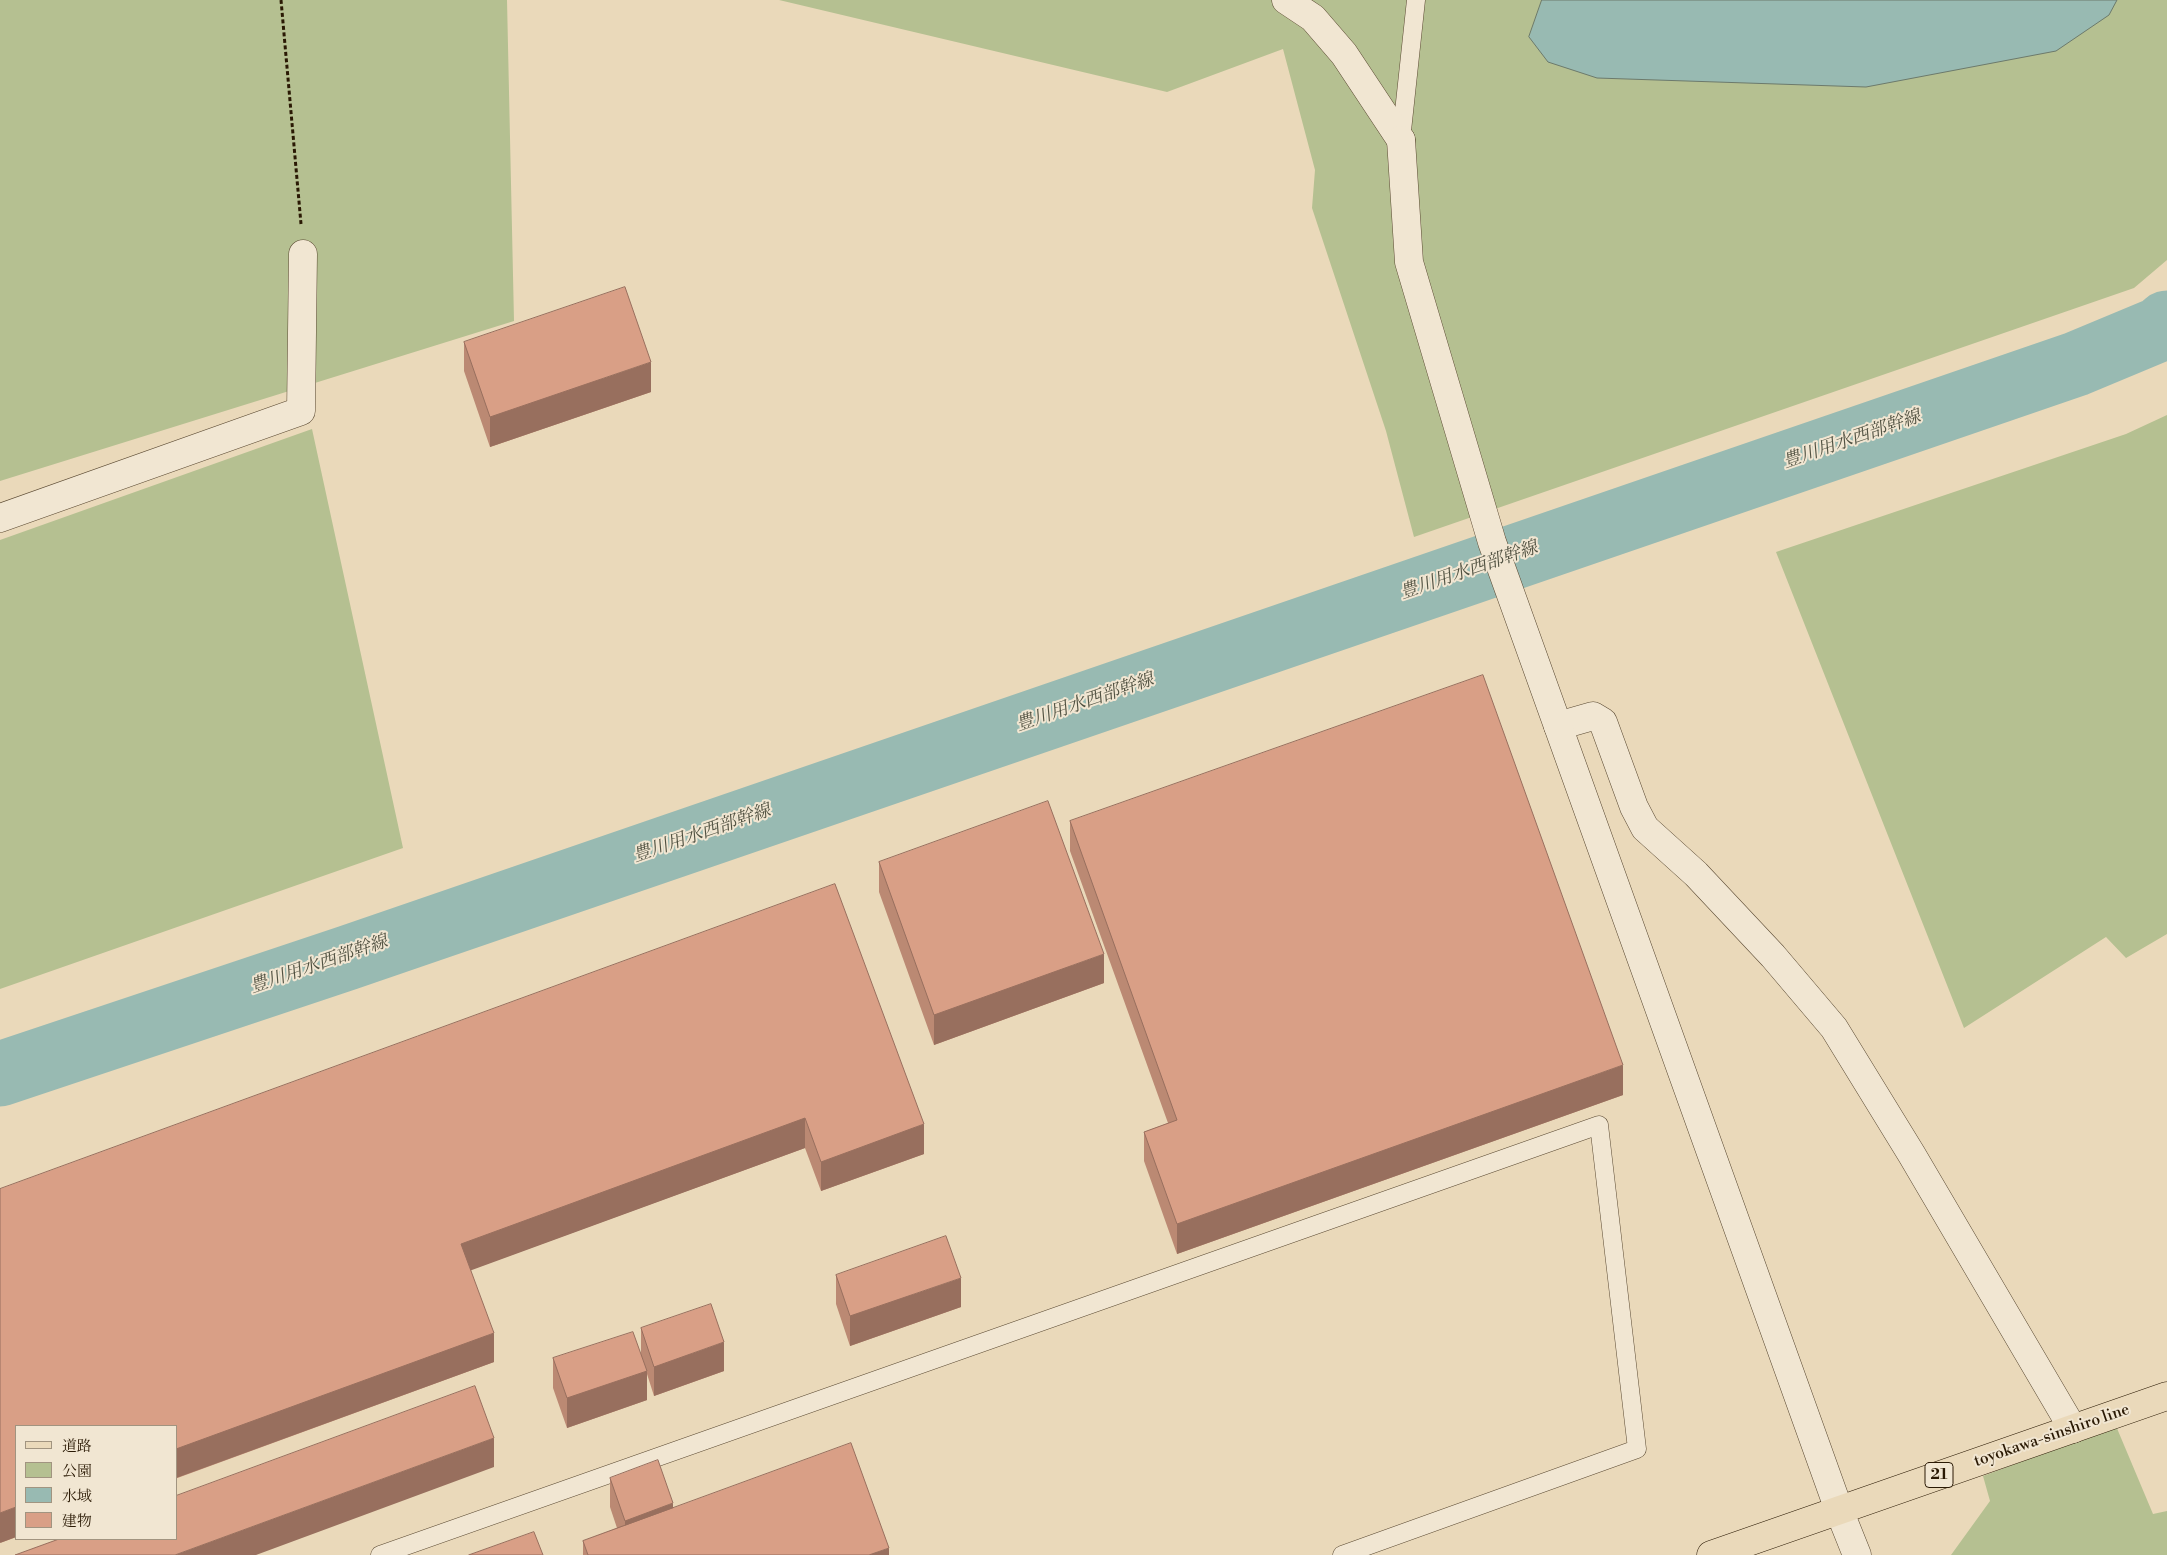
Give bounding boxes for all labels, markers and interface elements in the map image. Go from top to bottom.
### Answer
water label: 豊川用水西部幹線 [1780,406,1924,474]
water label: 豊川用水西部幹線 [1397,537,1541,605]
water label: 豊川用水西部幹線 [1013,669,1157,737]
water label: 豊川用水西部幹線 [630,800,774,868]
water label: 豊川用水西部幹線 [247,931,391,999]
street label: toyokawa-sinshiro line [1972,1400,2132,1472]
legend [15,1425,178,1540]
text: 道路 [62,1437,92,1456]
text: 公園 [62,1462,92,1481]
road number: 21 [1925,1462,1953,1488]
text: 水域 [62,1487,92,1506]
text: 建物 [62,1512,92,1531]

